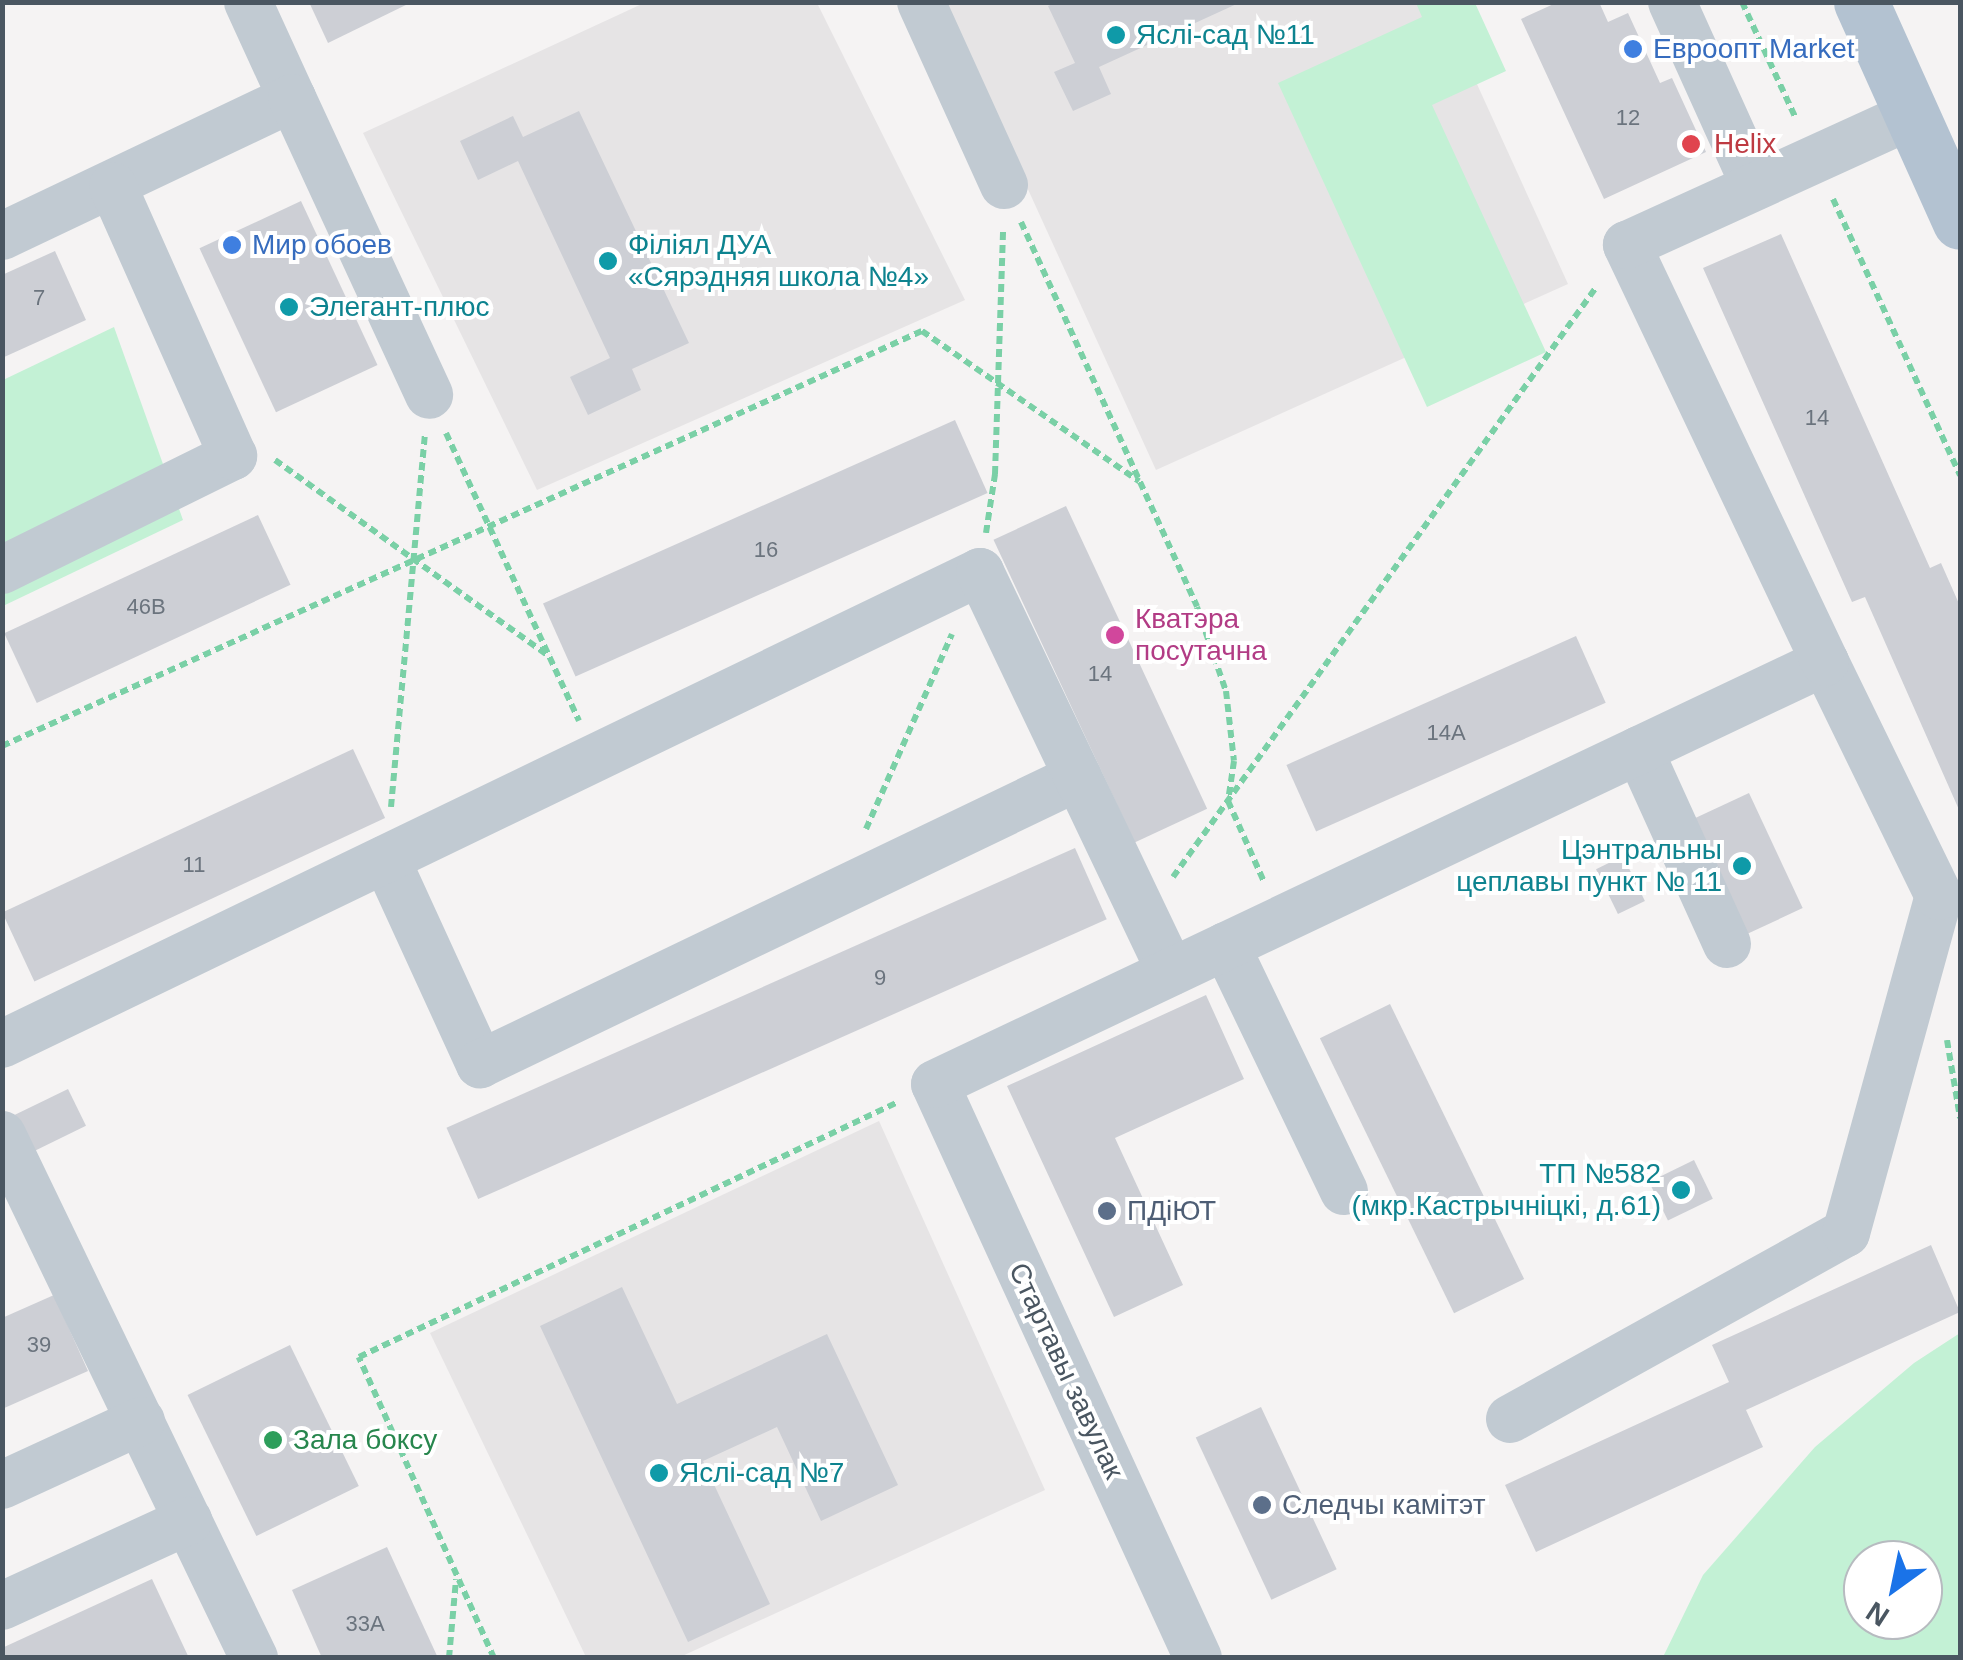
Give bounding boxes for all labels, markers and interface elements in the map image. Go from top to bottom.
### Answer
place label: Яслі-сад №11 [1136,18,1315,52]
marker: Яслі-сад №11 [1105,24,1127,46]
place label: Евроопт Market [1653,32,1855,66]
marker: Евроопт Market [1622,38,1644,60]
house number: 12 [1616,105,1640,131]
place label: Helix [1714,127,1776,161]
marker: Helix [1678,131,1704,157]
place label: Мир обоев [252,228,392,262]
place label: Філіял ДУА «Сярэдняя школа №4» [628,228,929,294]
marker: Мир обоев [221,234,243,256]
marker: Філіял ДУА «Сярэдняя школа №4» [597,250,619,272]
house number: 7 [33,285,45,311]
place label: Элегант-плюс [309,290,489,324]
marker: Элегант-плюс [278,296,300,318]
house number: 14 [1805,405,1829,431]
house number: 16 [754,537,778,563]
house number: 46В [126,594,166,620]
place label: Кватэра посутачна [1135,602,1267,668]
marker: Кватэра посутачна [1104,624,1126,646]
house number: 14 [1088,661,1112,687]
house number: 14А [1426,720,1466,746]
place label: Цэнтральны цеплавы пункт № 11 [1456,833,1722,899]
house number: 11 [183,852,205,878]
marker: Цэнтральны цеплавы пункт № 11 [1731,855,1753,877]
house number: 9 [874,965,886,991]
place label: ТП №582 (мкр.Кастрычніцкі, д.61) [1351,1157,1661,1223]
marker: ТП №582 (мкр.Кастрычніцкі, д.61) [1670,1179,1692,1201]
place label: ПДіЮТ [1127,1194,1216,1228]
marker: ПДіЮТ [1096,1200,1118,1222]
street label: Стартавы завулак [1001,1258,1131,1484]
house number: 39 [27,1332,51,1358]
place label: Зала боксу [293,1423,437,1457]
marker: Зала боксу [262,1429,284,1451]
place label: Яслі-сад №7 [679,1456,844,1490]
marker: Яслі-сад №7 [648,1462,670,1484]
place label: Следчы камітэт [1282,1488,1486,1522]
marker: Следчы камітэт [1251,1494,1273,1516]
north arrow [1843,1540,1943,1640]
text: N [1861,1595,1894,1632]
house number: 33А [345,1611,385,1637]

